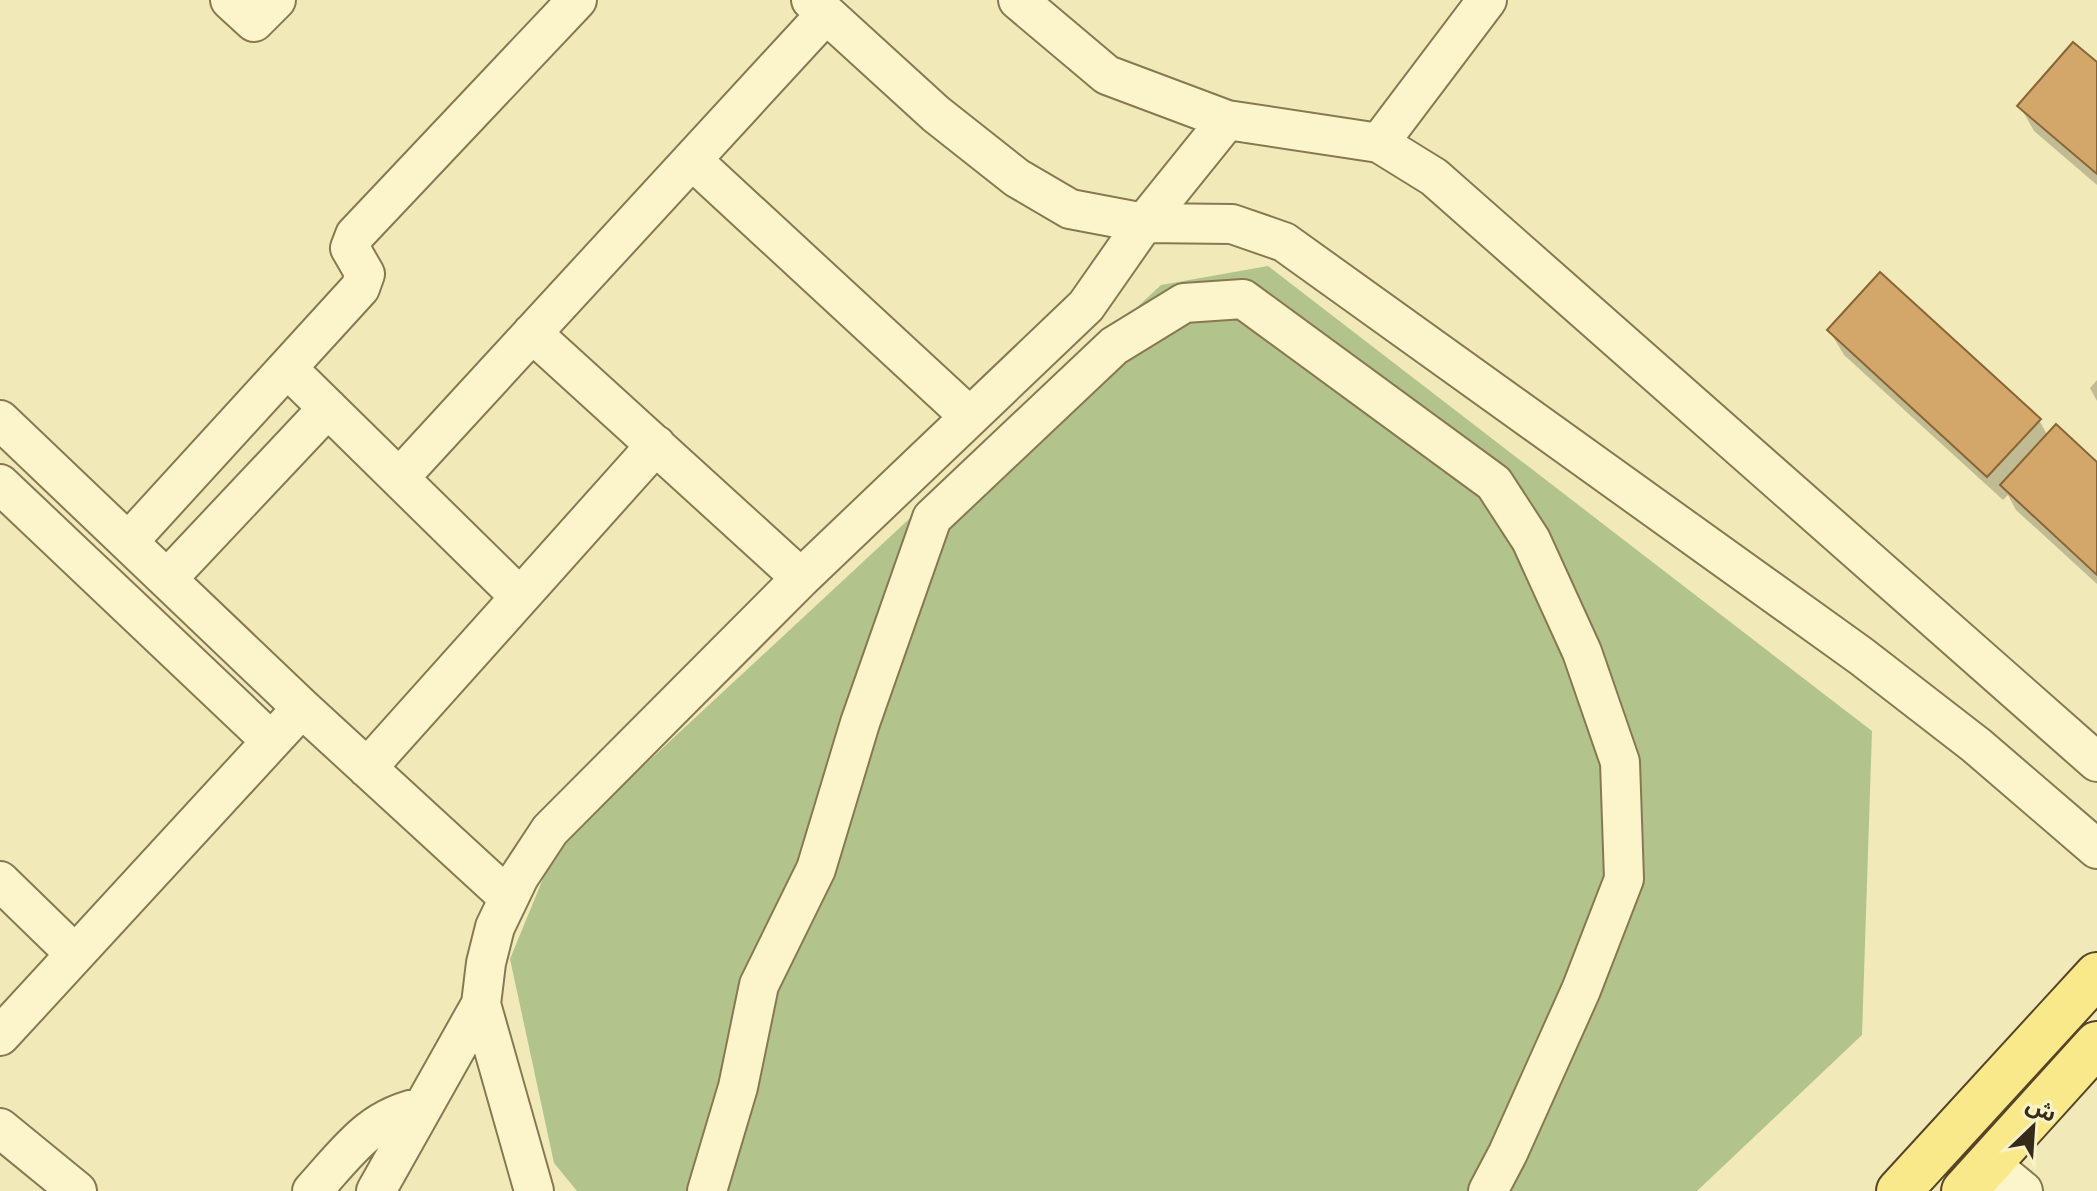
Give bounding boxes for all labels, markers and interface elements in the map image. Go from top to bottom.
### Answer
north arrow [1993,1087,2073,1167]
text: ش [2022,1089,2061,1128]

